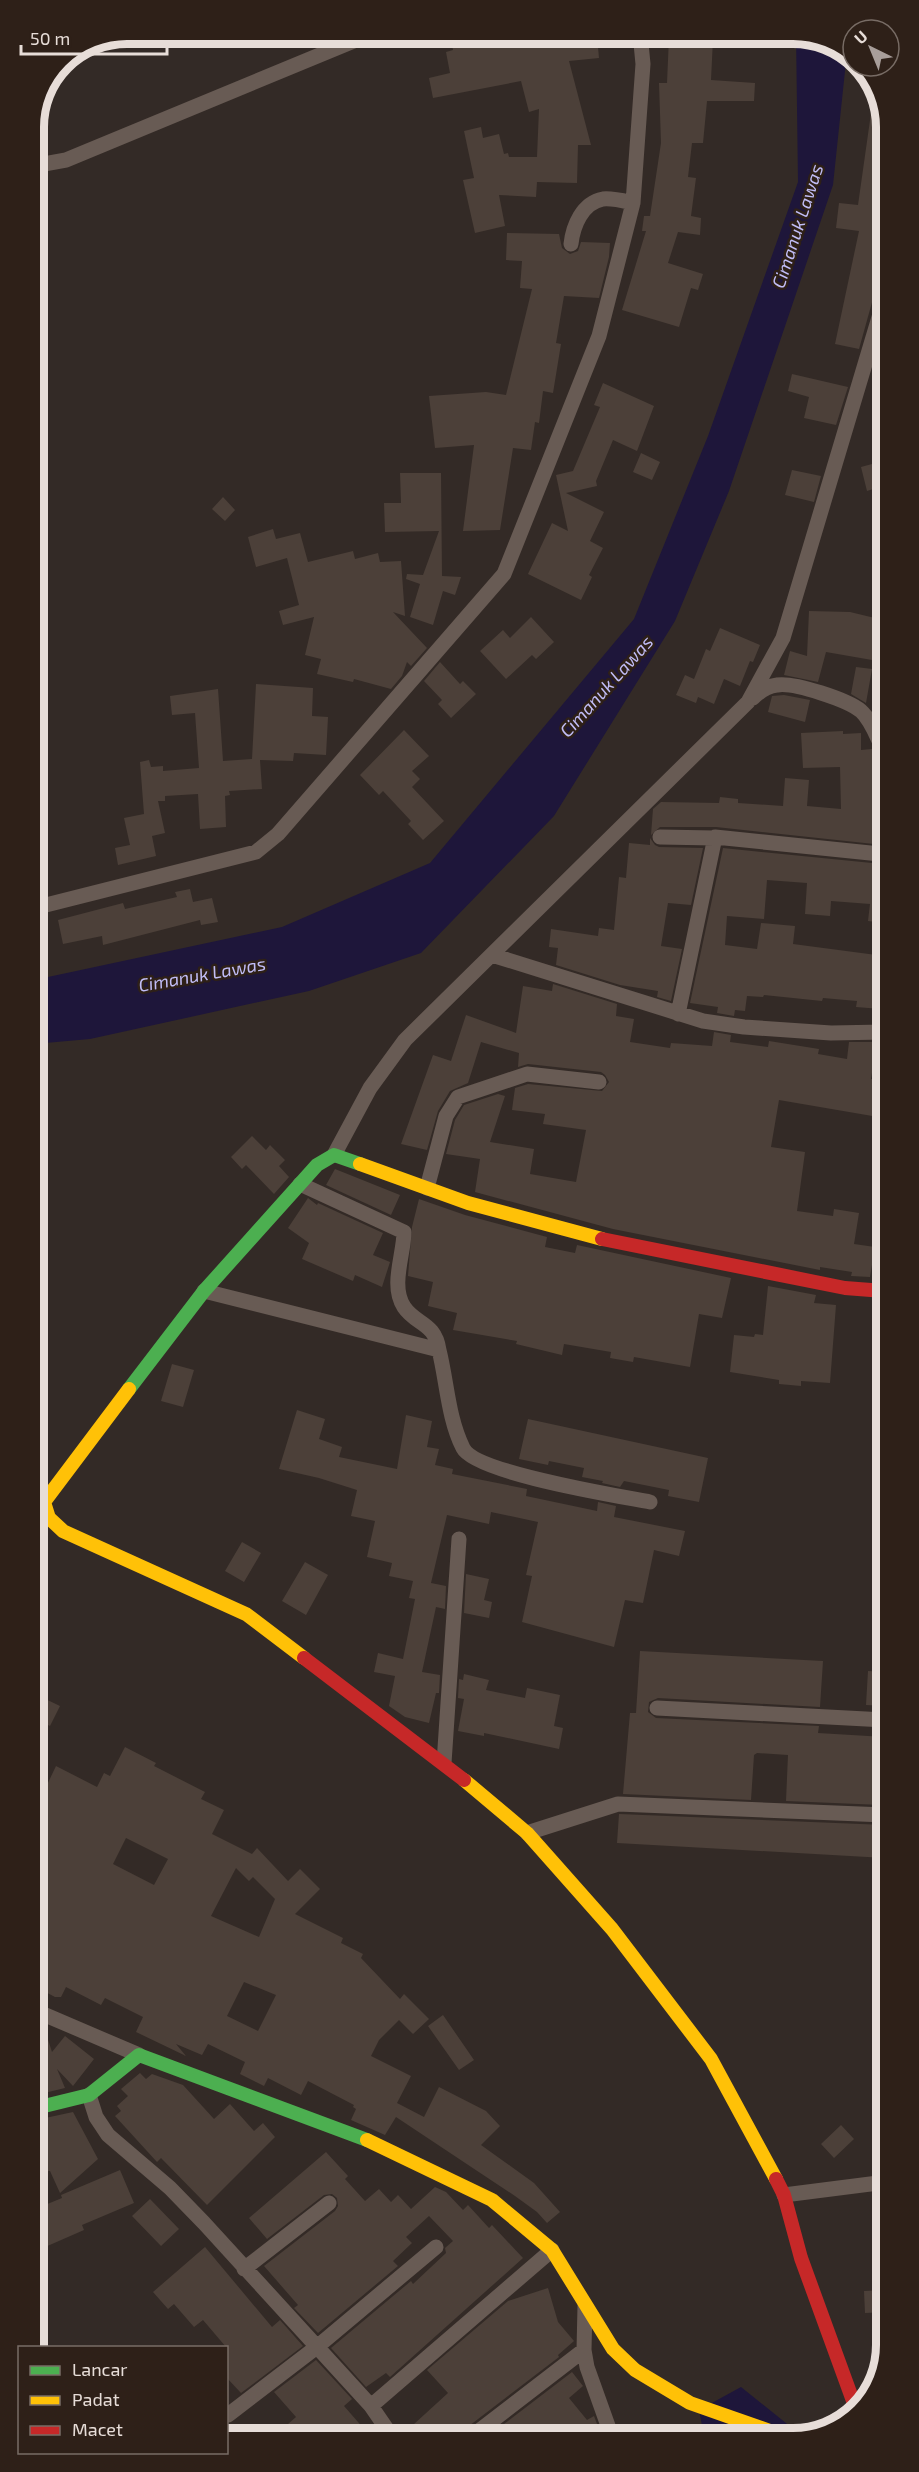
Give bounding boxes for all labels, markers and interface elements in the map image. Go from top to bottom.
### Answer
scale bar [21,18,166,56]
north arrow [841,18,901,78]
text: U [850,26,871,47]
text: 50 m [30,27,70,49]
water label: Cimanuk Lawas [767,161,827,291]
water label: Cimanuk Lawas [555,631,657,741]
water label: Cimanuk Lawas [137,952,267,996]
legend [18,2346,228,2454]
text: Lancar [72,2358,128,2380]
text: Padat [72,2388,120,2410]
text: Macet [72,2418,123,2440]

